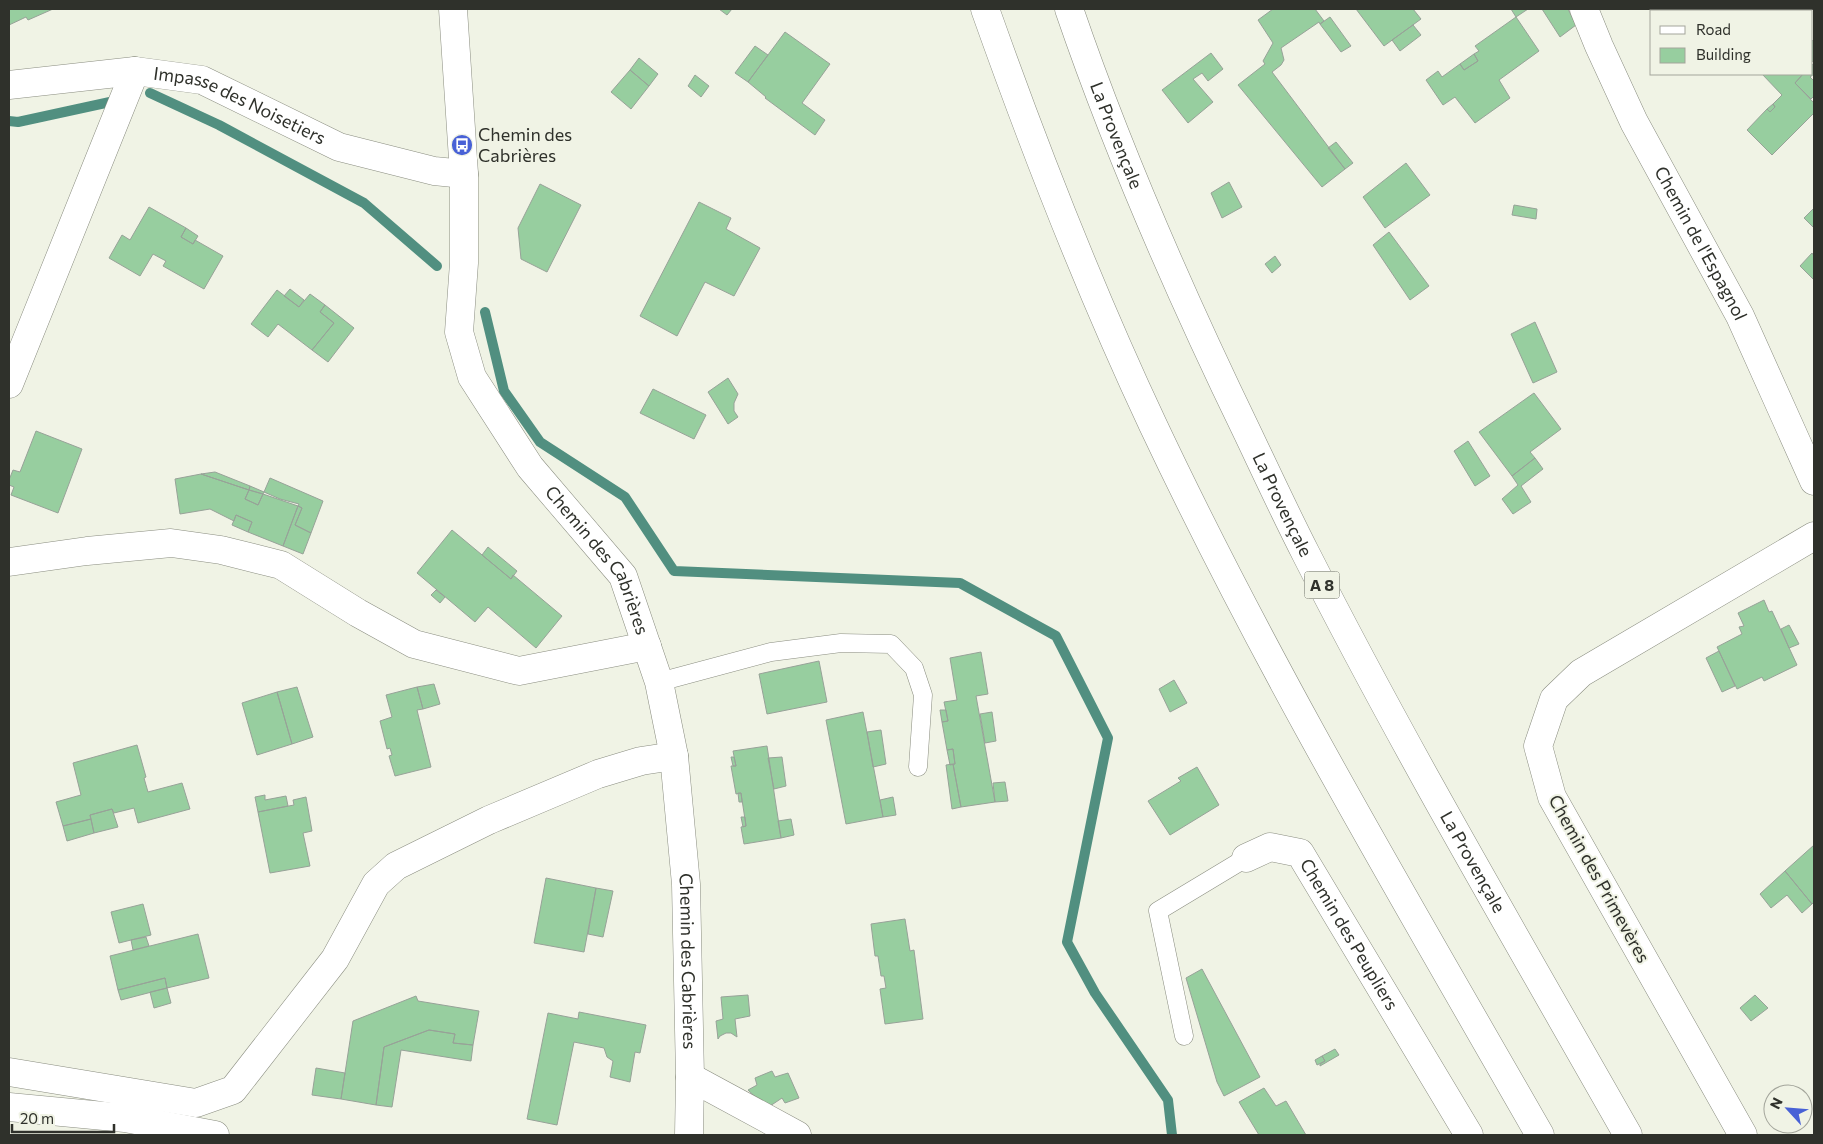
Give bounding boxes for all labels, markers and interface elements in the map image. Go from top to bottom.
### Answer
legend [1650,10,1813,75]
text: Road [1696,20,1731,38]
text: Building [1696,45,1751,63]
street label: Impasse des Noisetiers [152,62,330,149]
street label: La Provençale [1086,79,1148,192]
place label: Chemin des Cabrières [478,123,572,166]
bus stop icon: Chemin des Cabrières [450,133,474,157]
street label: Chemin de l'Espagnol [1650,162,1752,323]
street label: La Provençale [1248,449,1318,560]
street label: Chemin des Cabrières [541,481,654,637]
road number: A 8 [1304,572,1340,598]
street label: Chemin des Primevères [1544,791,1655,966]
street label: La Provençale [1436,807,1511,916]
street label: Chemin des Peupliers [1296,854,1404,1014]
street label: Chemin des Cabrières [675,872,701,1050]
north arrow [1763,1084,1813,1134]
text: N [1766,1095,1786,1112]
scale bar [12,1102,115,1134]
text: 20 m [20,1109,54,1127]

